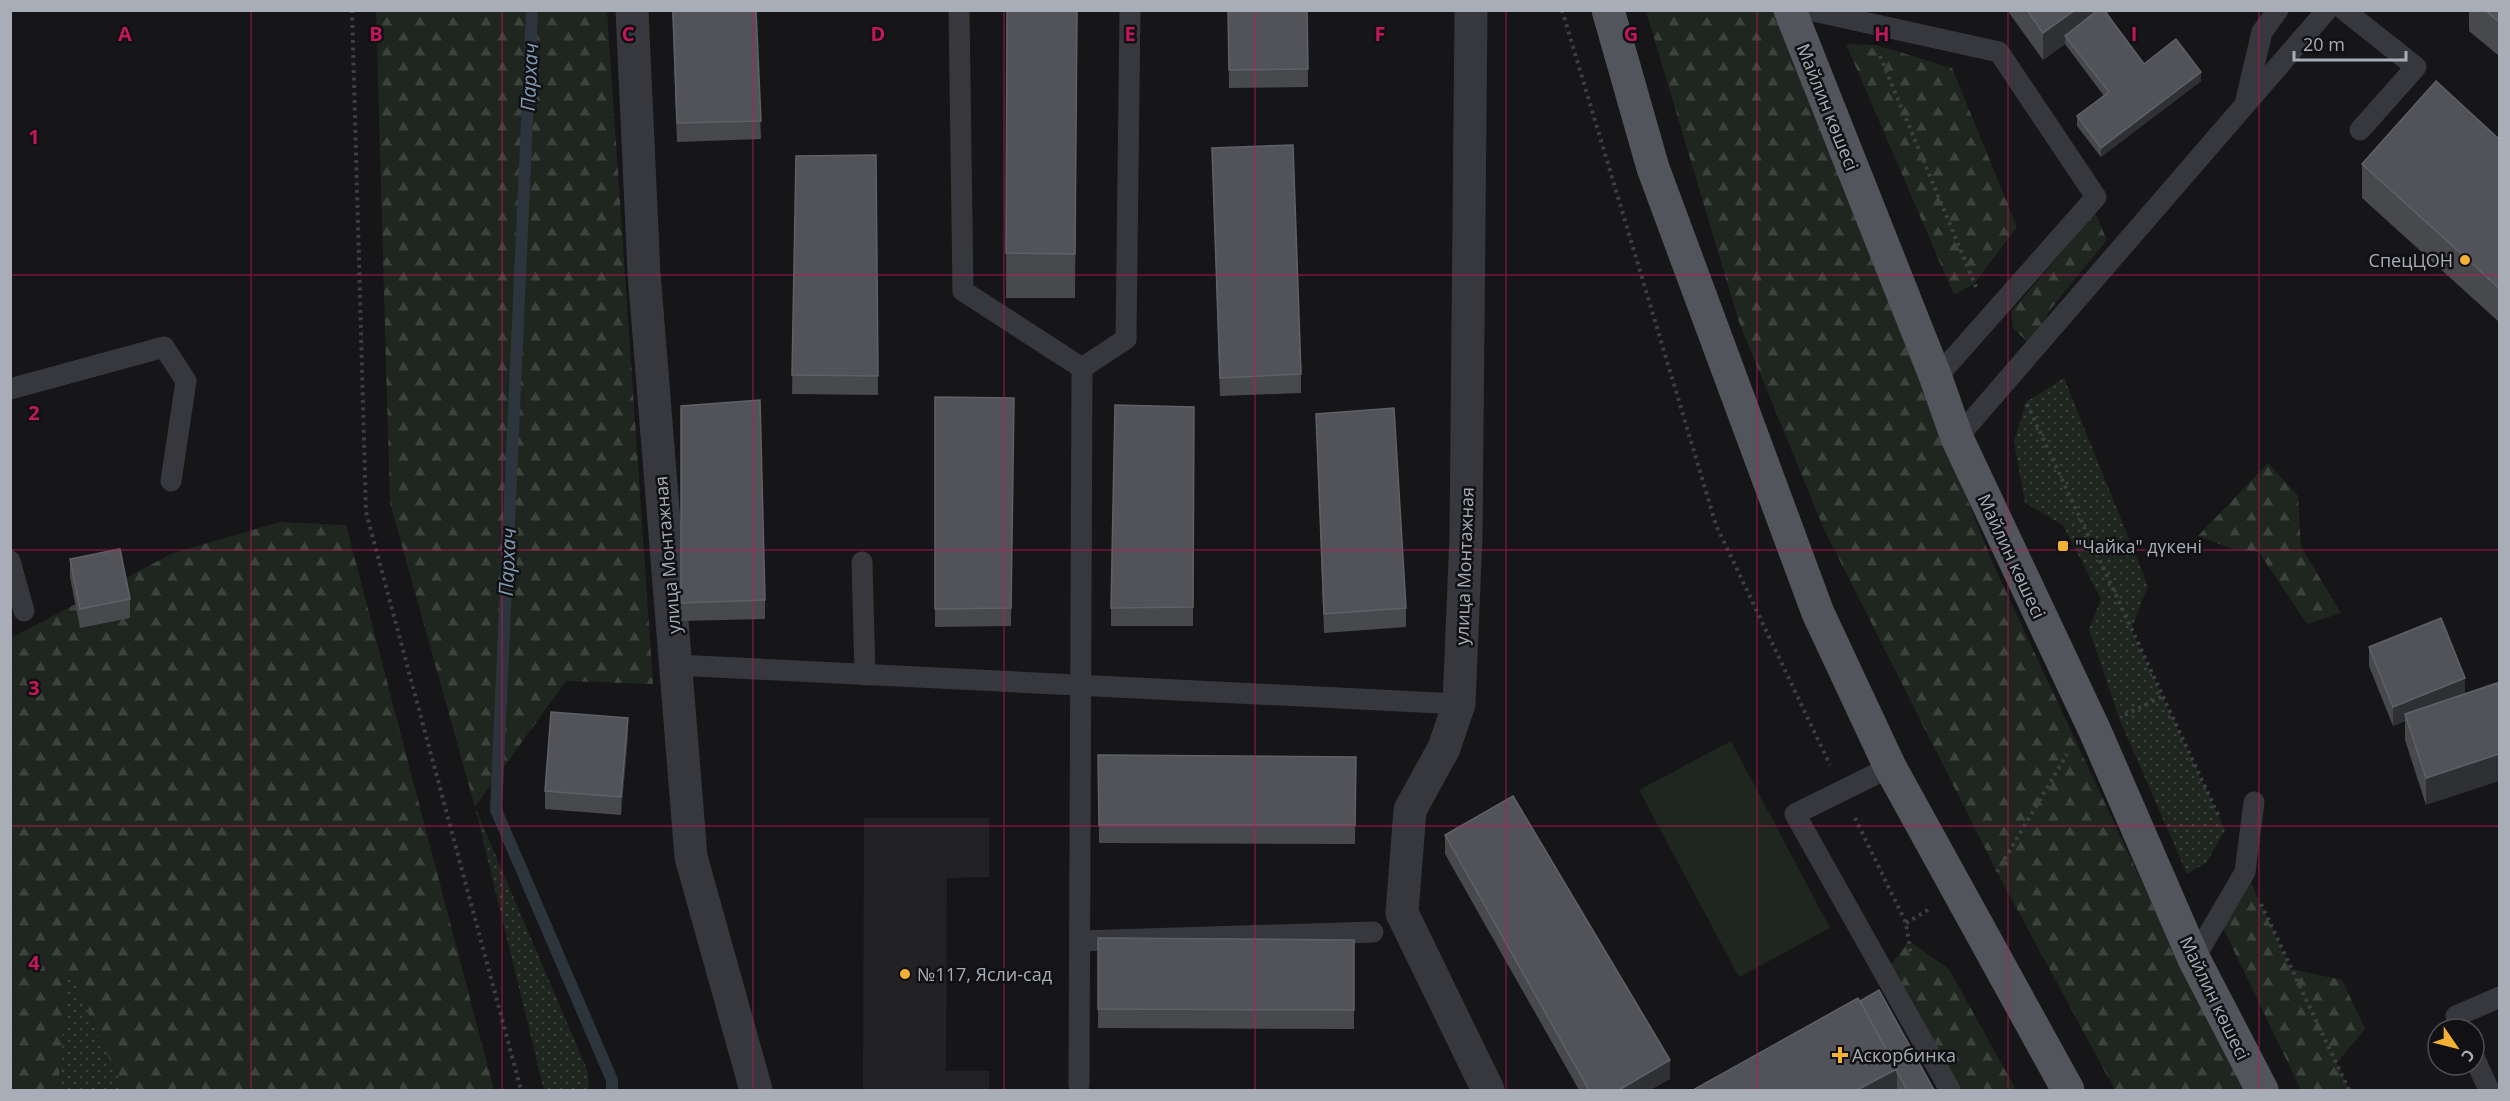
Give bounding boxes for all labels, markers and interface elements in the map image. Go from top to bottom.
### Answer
text: A [118,20,132,47]
text: B [369,20,383,47]
text: C [622,20,635,47]
text: D [871,20,885,47]
text: E [1124,20,1136,47]
text: F [1375,20,1385,47]
text: G [1624,20,1638,47]
text: H [1874,20,1890,47]
text: I [2131,20,2137,47]
scale bar [2294,24,2406,62]
text: 20 m [2303,32,2345,56]
street label: Майлин көшесі [1792,40,1864,174]
water label: Пархач [514,42,544,112]
text: 1 [28,123,40,150]
place label: СпецЦОН [2369,248,2453,272]
marker: СпецЦОН [2458,253,2472,267]
text: 2 [28,399,40,426]
street label: улица Монтажная [648,475,686,635]
street label: улица Монтажная [1449,487,1479,645]
street label: Майлин көшесі [1973,490,2051,622]
water label: Пархач [492,527,522,597]
place label: "Чайка" дүкені [2075,534,2202,558]
marker: "Чайка" дүкені [2056,539,2070,553]
text: 3 [28,674,40,701]
street label: Майлин көшесі [2175,932,2255,1064]
text: 4 [28,949,40,976]
place label: №117, Ясли-сад [917,962,1052,986]
marker: №117, Ясли-сад [898,967,912,981]
north arrow [2426,1017,2486,1077]
place label: Аскорбинка [1852,1043,1956,1067]
text: С [2456,1045,2480,1066]
marker: Аскорбинка [1833,1048,1847,1062]

